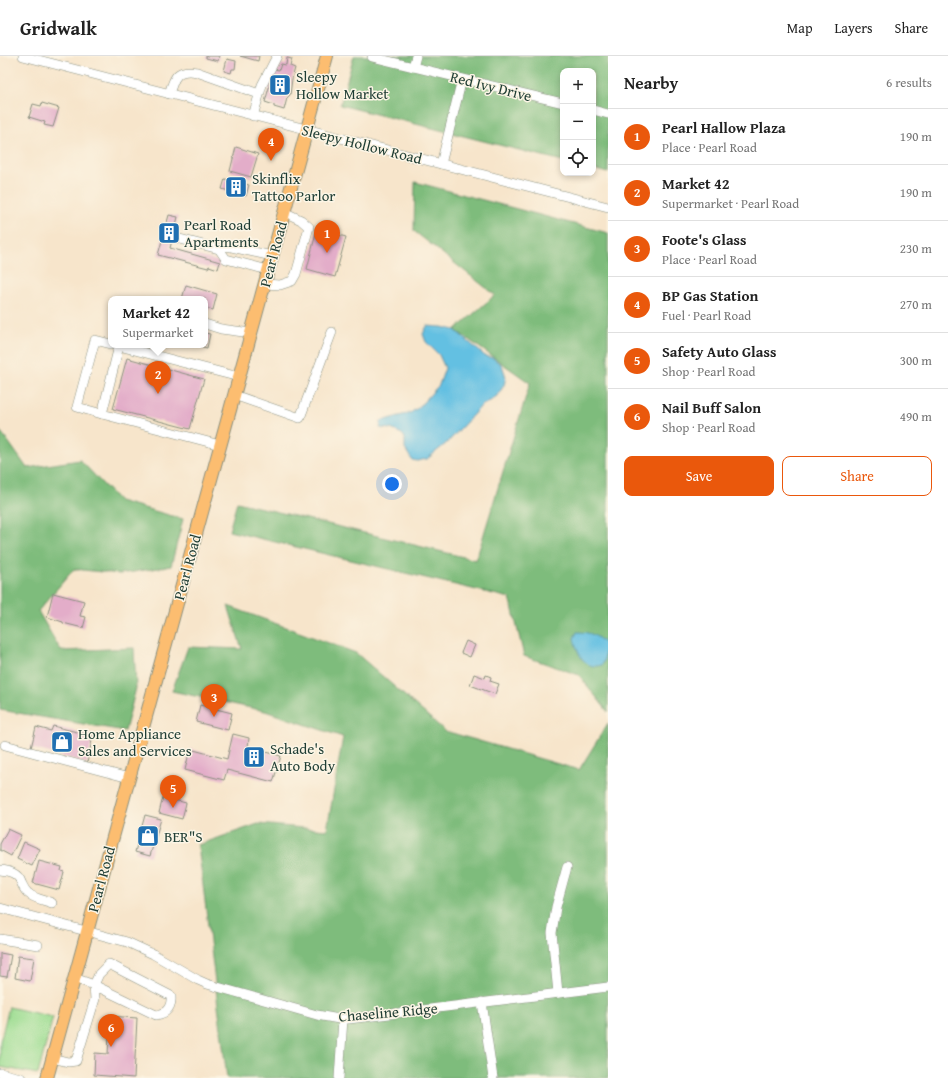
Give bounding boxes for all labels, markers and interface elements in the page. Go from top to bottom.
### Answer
text: Gridwalk [20,14,97,42]
text: Map [787,18,813,38]
text: Layers [835,18,873,38]
text: Share [895,18,928,38]
place label: Sleepy Hollow Market [296,66,389,104]
street label: Red Ivy Drive [448,66,534,106]
map controls [560,68,596,176]
button: + [560,68,596,104]
text: Nearby [624,70,678,95]
building icon: Sleepy Hollow Market [267,72,293,98]
text: 6 results [886,73,932,92]
button: − [560,104,596,140]
text: Pearl Hallow Plaza [662,117,786,138]
street label: Sleepy Hollow Road [300,119,424,169]
text: 1 [634,127,640,146]
text: 190 m [900,127,932,146]
pin: 4 [258,128,284,161]
text: Place · Pearl Road [662,138,757,157]
button: locate [560,140,596,176]
place label: Skinflix Tattoo Parlor [252,168,336,206]
text: Market 42 [662,173,730,194]
building icon: Skinflix Tattoo Parlor [223,174,249,200]
text: 2 [634,183,640,202]
text: 190 m [900,183,932,202]
text: Supermarket · Pearl Road [662,194,799,213]
place label: Pearl Road Apartments [184,214,259,252]
street label: Pearl Road [254,219,292,289]
building icon: Pearl Road Apartments [156,220,182,246]
pin: 1 [314,220,340,253]
text: Foote's Glass [662,229,746,250]
text: 3 [634,239,640,258]
text: 230 m [900,239,932,258]
text: Place · Pearl Road [662,250,757,269]
text: BP Gas Station [662,285,758,306]
text: 4 [634,295,640,314]
text: 270 m [900,295,932,314]
popup [108,296,208,348]
text: Market 42 [122,302,190,323]
text: Fuel · Pearl Road [662,306,751,325]
text: Supermarket [122,323,194,342]
text: Safety Auto Glass [662,341,776,362]
text: 5 [634,351,640,370]
text: 300 m [900,351,932,370]
pin: 2 [145,361,171,394]
text: Shop · Pearl Road [662,362,755,381]
text: Nail Buff Salon [662,397,761,418]
text: 6 [634,407,640,426]
text: 490 m [900,407,932,426]
text: Shop · Pearl Road [662,418,755,437]
button: Save [624,456,774,496]
button: Share [782,456,932,496]
your location [382,474,402,494]
street label: Pearl Road [168,532,206,602]
pin: 3 [201,684,227,717]
place label: Home Appliance Sales and Services [78,723,192,761]
shop icon: Home Appliance Sales and Services [49,729,75,755]
place label: Schade's Auto Body [270,738,336,776]
building icon: Schade's Auto Body [241,744,267,770]
pin: 5 [160,775,186,808]
shop icon: BER"S [135,823,161,849]
place label: BER"S [164,826,203,847]
street label: Pearl Road [82,844,120,914]
street label: Chaseline Ridge [338,997,438,1027]
pin: 6 [98,1014,124,1047]

